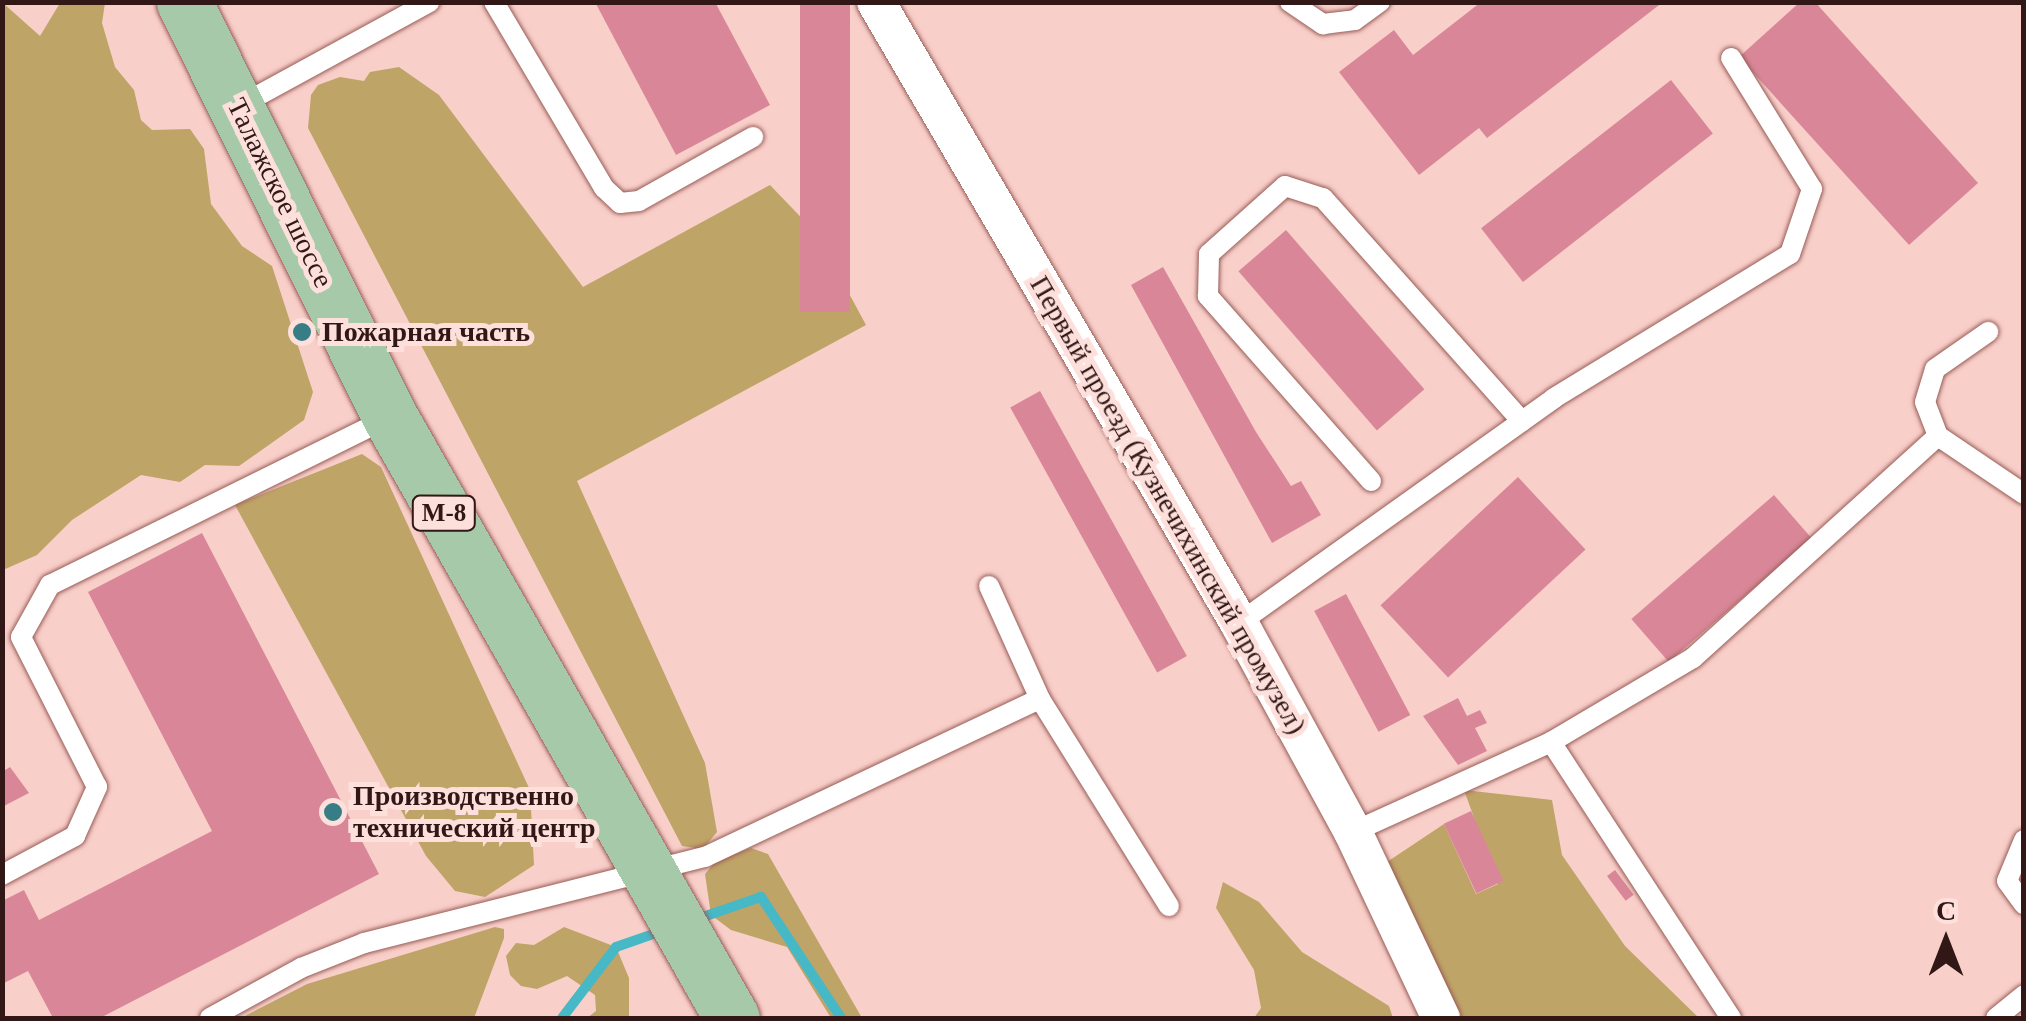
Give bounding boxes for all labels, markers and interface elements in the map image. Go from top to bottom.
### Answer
street label: Талажское шоссе [220,93,340,293]
street label: Первый проезд (Кузнечихинский промузел) [1023,270,1313,740]
place label: Пожарная часть [322,315,530,349]
marker: Пожарная часть [291,321,313,343]
road number: М-8 [412,493,476,533]
place label: Производственно технический центр [353,779,596,845]
marker: Производственно технический центр [322,801,344,823]
north arrow [1896,891,1996,991]
text: С [1936,895,1956,926]

